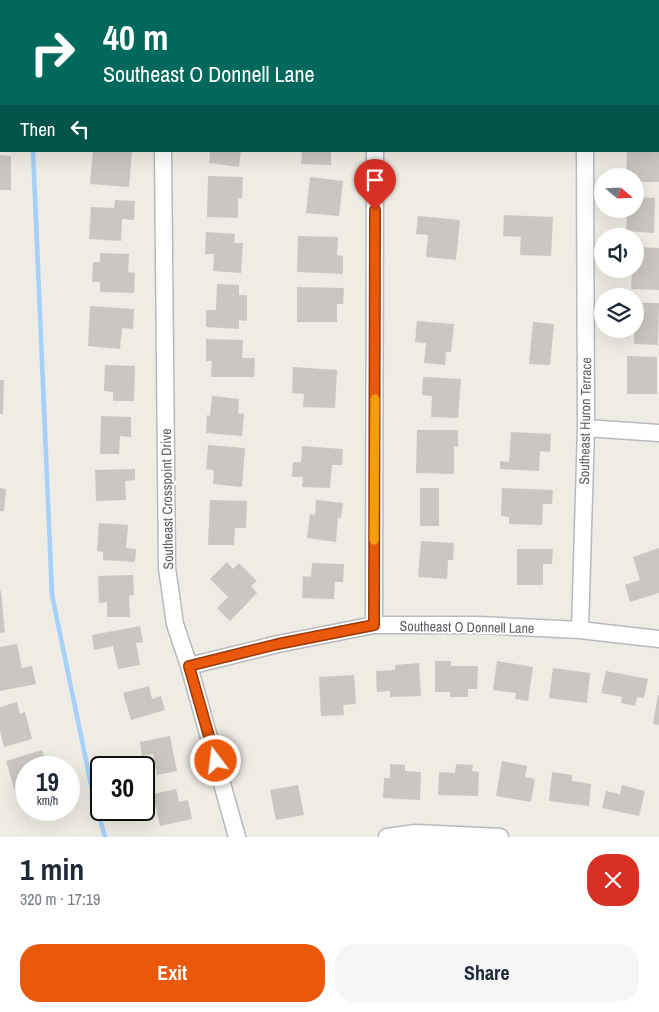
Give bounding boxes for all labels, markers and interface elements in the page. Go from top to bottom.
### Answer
text: 40 m [103,14,168,61]
icon: right [20,20,85,85]
text: Southeast O Donnell Lane [103,59,315,89]
icon: left [66,115,94,143]
text: Then [20,116,56,142]
pin [354,159,396,210]
icon: arrive [361,166,389,194]
north arrow [594,168,644,218]
map controls [594,168,644,338]
button: sound [594,228,644,278]
button: layers [594,288,644,338]
street label: Southeast Huron Terrace [575,357,595,485]
street label: Southeast Crosspoint Drive [157,428,177,570]
street label: Southeast O Donnell Lane [400,617,534,637]
position arrow [189,734,241,786]
speed limit sign: 30 [90,756,155,821]
text: 19 [36,765,59,799]
text: km/h [37,793,58,809]
text: 1 min [20,849,84,889]
button: close [587,854,639,906]
text: 320 m · 17:19 [20,888,100,910]
button: Exit [20,944,325,1002]
button: Share [335,944,639,1002]

